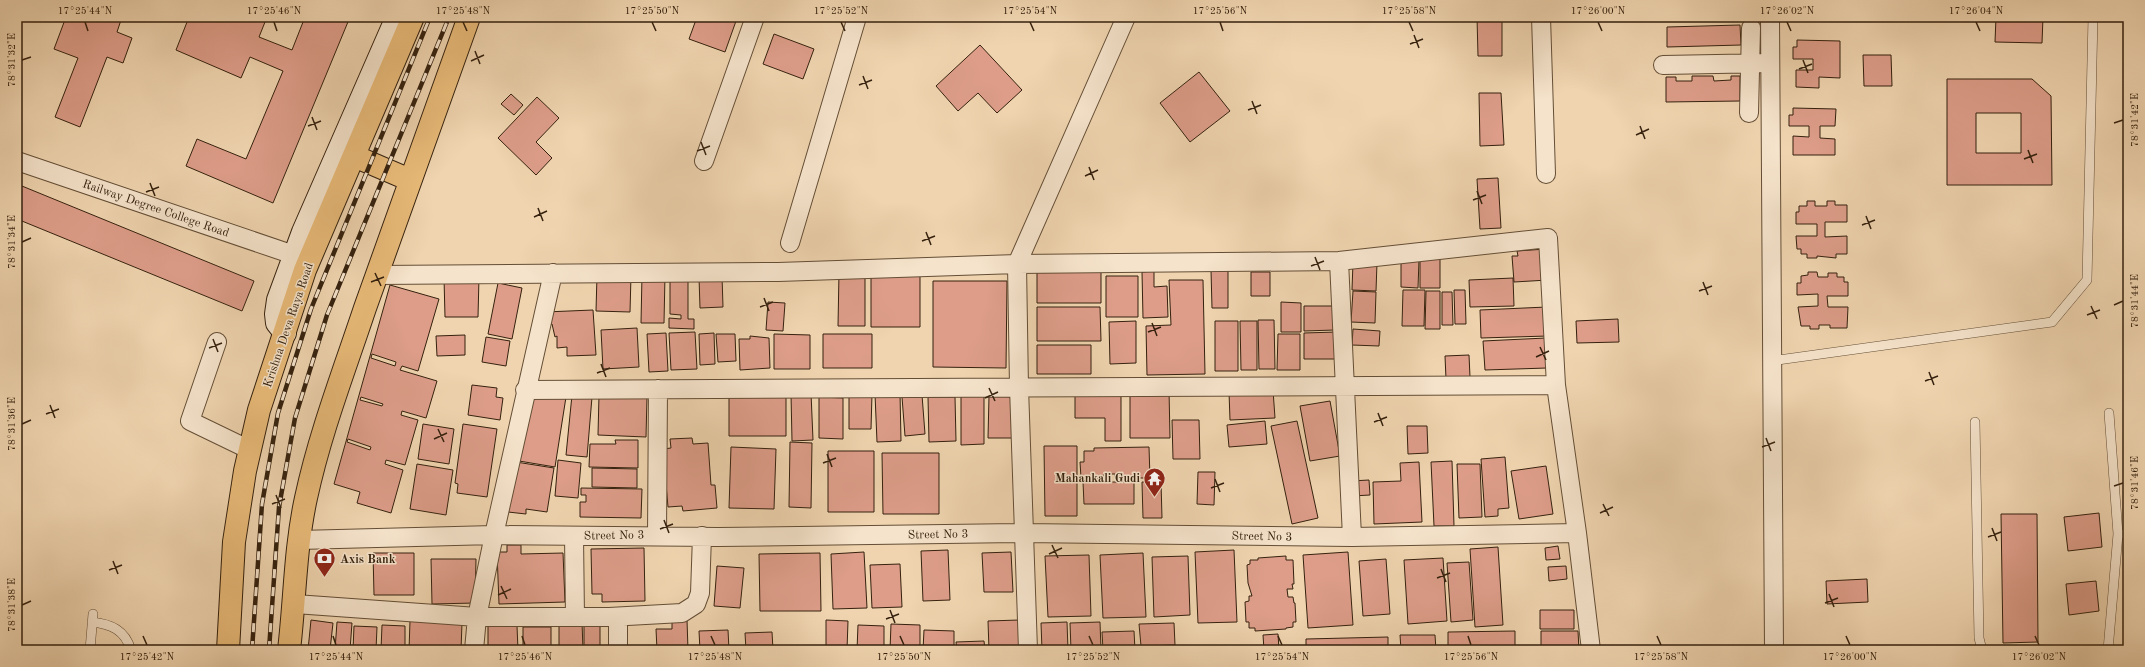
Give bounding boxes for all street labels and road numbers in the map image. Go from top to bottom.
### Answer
street label: Railway Degree College Road [81,178,231,240]
street label: Krishna Deva Raya Road [262,261,316,389]
street label: Street No 3 [908,528,968,542]
street label: Street No 3 [584,529,644,543]
street label: Street No 3 [1232,530,1292,544]

